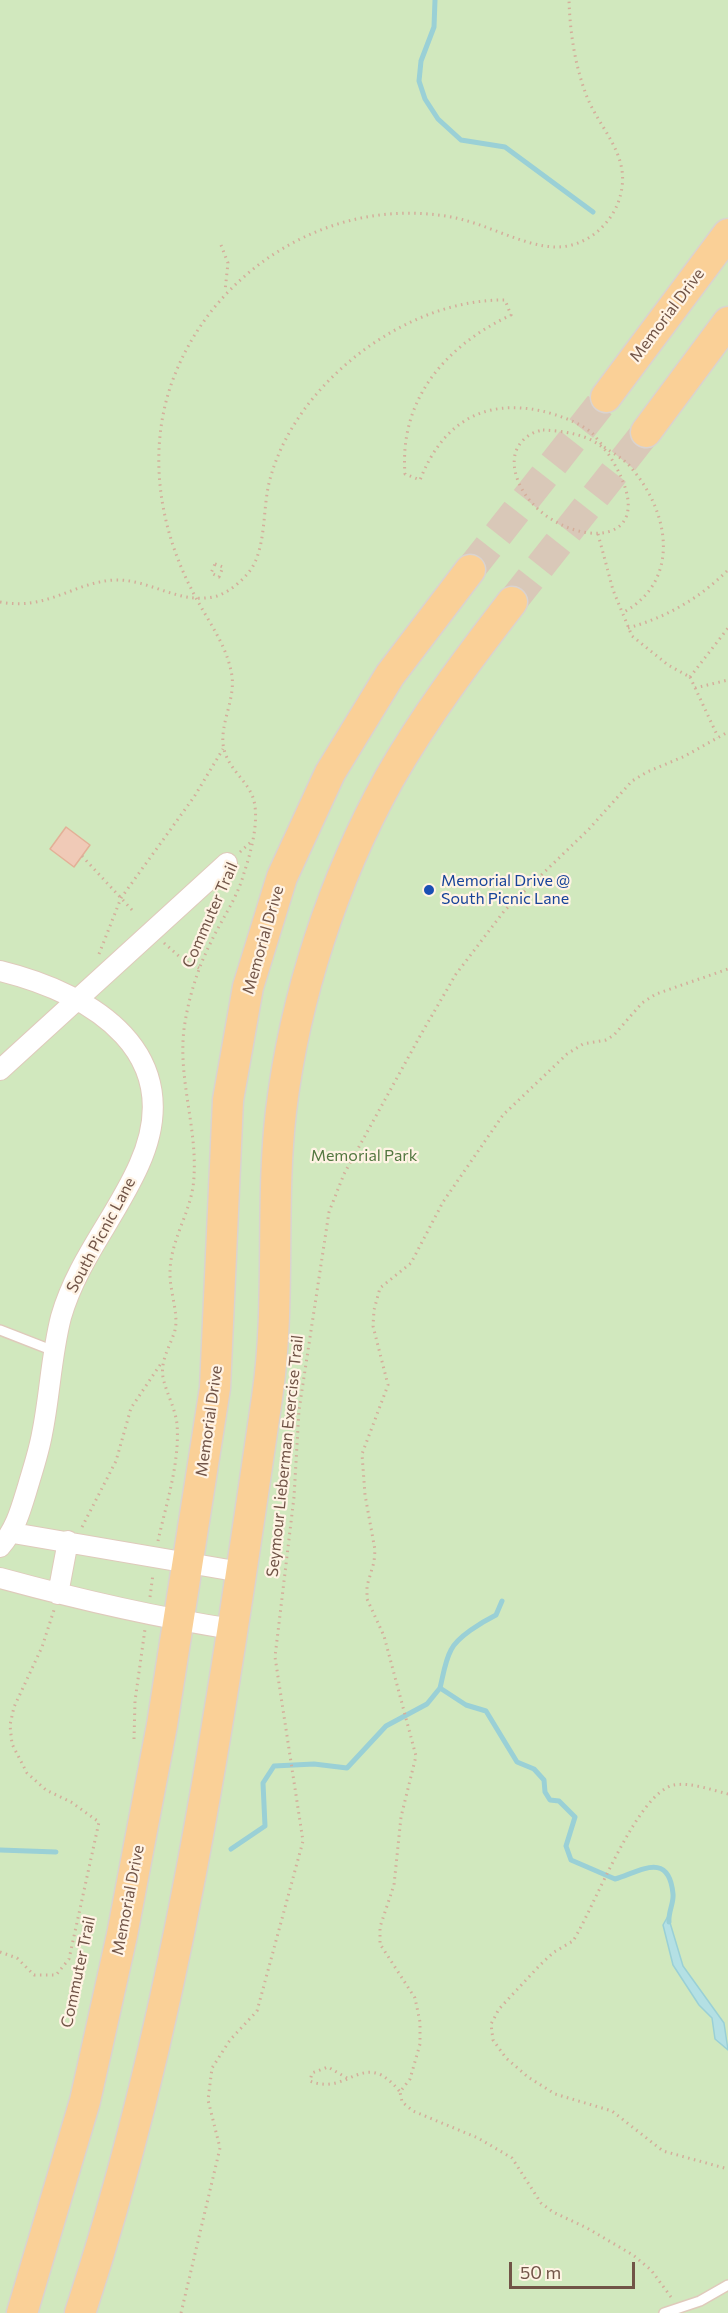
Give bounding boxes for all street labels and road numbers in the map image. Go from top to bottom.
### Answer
street label: Memorial Drive [626,265,708,365]
street label: Commuter Trail [178,859,242,971]
street label: Memorial Drive [238,884,288,996]
street label: South Picnic Lane [62,1174,140,1296]
street label: Seymour Lieberman Exercise Trail [263,1334,307,1578]
street label: Memorial Drive [192,1364,226,1478]
street label: Memorial Drive [108,1843,148,1957]
street label: Commuter Trail [57,1915,99,2029]

